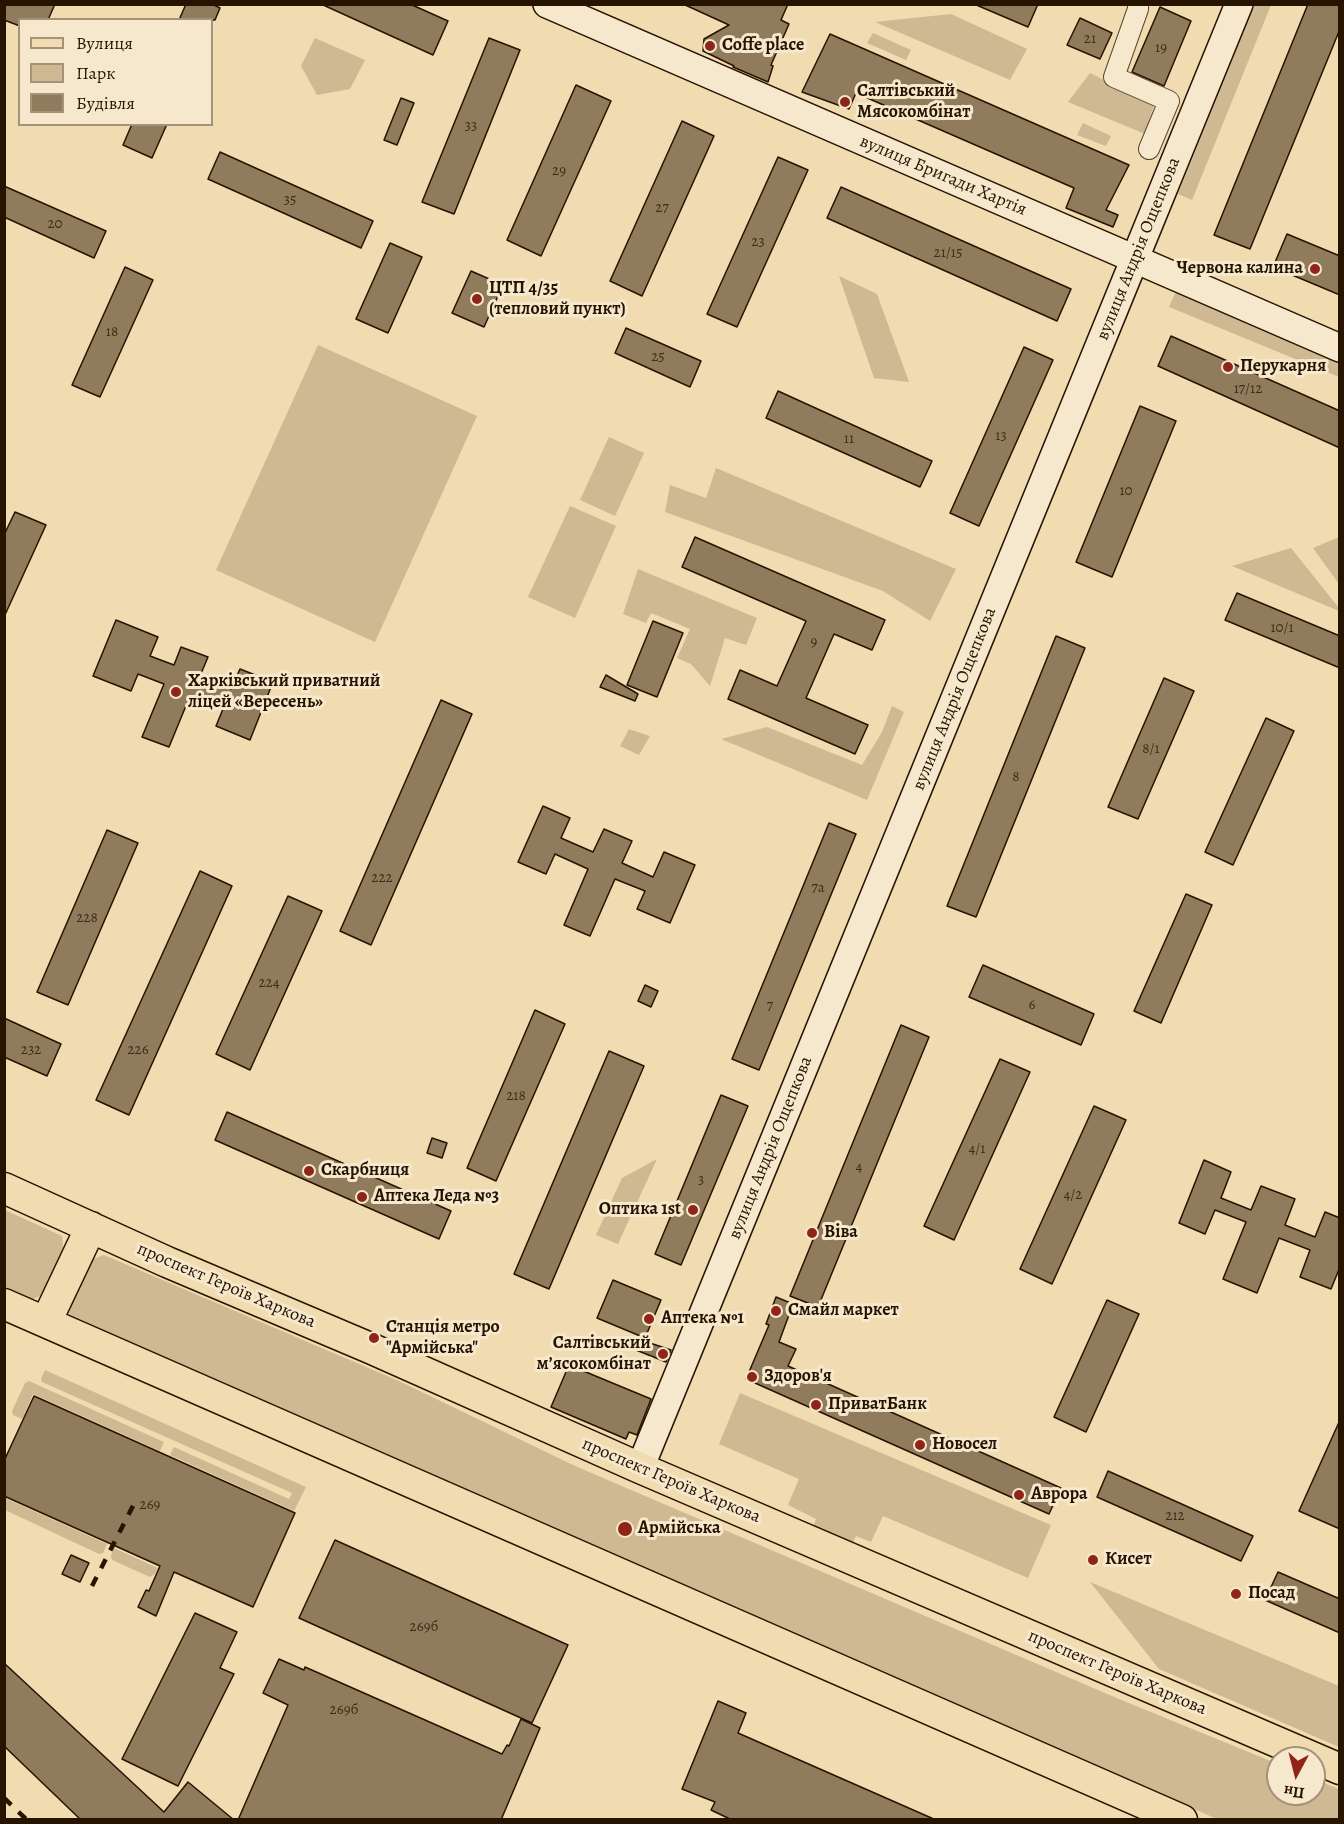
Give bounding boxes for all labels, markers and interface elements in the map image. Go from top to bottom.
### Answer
legend [18,18,213,126]
house number: 21 [1084,30,1096,48]
text: Вулиця [76,31,133,55]
place label: Coffe place [722,35,804,57]
marker: Coffe place [703,39,717,53]
house number: 19 [1155,39,1167,57]
text: Парк [76,61,116,85]
place label: Салтівський Мясокомбінат [857,81,971,124]
text: Будівля [76,91,135,115]
marker: Салтівський Мясокомбінат [838,95,852,109]
house number: 33 [465,117,477,135]
street label: вулиця Бригади Хартія [856,131,1030,221]
street label: вулиця Андрія Ощепкова [1092,154,1186,344]
house number: 29 [552,162,566,180]
house number: 35 [284,191,296,209]
house number: 27 [655,199,669,217]
house number: 20 [47,215,63,233]
house number: 23 [751,233,765,251]
house number: 21/15 [934,244,962,262]
place label: Червона калина [1177,258,1303,280]
marker: Червона калина [1308,262,1322,276]
place label: ЦТП 4/35 (тепловий пункт) [489,278,626,320]
marker: ЦТП 4/35 (тепловий пункт) [470,292,484,306]
house number: 18 [106,323,118,341]
house number: 25 [651,348,665,366]
place label: Перукарня [1240,356,1326,378]
marker: Перукарня [1221,360,1235,374]
house number: 17/12 [1234,380,1262,398]
house number: 13 [995,427,1007,445]
house number: 11 [844,430,854,448]
house number: 10 [1119,482,1133,500]
street label: вулиця Андрія Ощепкова [908,604,1002,794]
house number: 10/1 [1270,619,1294,637]
house number: 9 [811,633,817,651]
place label: Харківський приватний ліцей «Вересень» [188,671,381,714]
marker: Харківський приватний ліцей «Вересень» [169,685,183,699]
house number: 8/1 [1142,740,1160,758]
house number: 8 [1012,768,1020,786]
house number: 222 [371,869,393,887]
house number: 7а [811,879,825,897]
house number: 228 [76,909,98,927]
house number: 224 [258,974,280,992]
house number: 6 [1029,996,1035,1014]
house number: 7 [767,997,773,1015]
house number: 232 [21,1041,41,1059]
house number: 226 [127,1041,149,1059]
street label: вулиця Андрія Ощепкова [724,1053,818,1243]
house number: 218 [506,1087,526,1105]
house number: 4/1 [969,1140,985,1158]
house number: 4 [856,1158,862,1176]
place label: Скарбниця [321,1160,409,1182]
marker: Скарбниця [302,1164,316,1178]
house number: 3 [698,1171,704,1189]
place label: Аптека Леда №3 [374,1186,499,1208]
house number: 4/2 [1064,1186,1082,1204]
marker: Аптека Леда №3 [355,1190,369,1204]
place label: Оптика 1st [599,1199,681,1221]
marker: Оптика 1st [686,1203,700,1217]
place label: Віва [824,1222,858,1244]
marker: Віва [805,1226,819,1240]
street label: проспект Героїв Харкова [133,1239,319,1333]
place label: Смайл маркет [788,1300,899,1322]
marker: Смайл маркет [769,1304,783,1318]
place label: Аптека №1 [661,1308,744,1330]
marker: Аптека №1 [642,1312,656,1326]
place label: Станція метро "Армійська" [386,1317,500,1360]
marker: Станція метро "Армійська" [367,1331,381,1345]
place label: Салтівський мʼясокомбінат [537,1333,651,1376]
marker: Салтівський мʼясокомбінат [656,1347,670,1361]
place label: Здоров'я [764,1366,832,1388]
marker: Здоров'я [745,1370,759,1384]
place label: ПриватБанк [828,1394,927,1416]
marker: ПриватБанк [809,1398,823,1412]
street label: проспект Героїв Харкова [578,1434,764,1528]
place label: Новосел [932,1434,997,1456]
marker: Новосел [913,1438,927,1452]
place label: Аврора [1031,1484,1088,1506]
marker: Аврора [1012,1488,1026,1502]
house number: 269 [140,1496,160,1514]
house number: 212 [1165,1507,1185,1525]
place label: Армійська [638,1518,721,1540]
marker: Армійська [616,1520,634,1538]
place label: Кисет [1105,1549,1152,1571]
marker: Кисет [1086,1553,1100,1567]
place label: Посад [1248,1583,1295,1605]
marker: Посад [1229,1587,1243,1601]
house number: 269б [410,1618,438,1636]
street label: проспект Героїв Харкова [1024,1626,1210,1720]
house number: 269б [330,1701,358,1719]
north arrow [1266,1746,1326,1806]
text: Пн [1282,1780,1306,1804]

